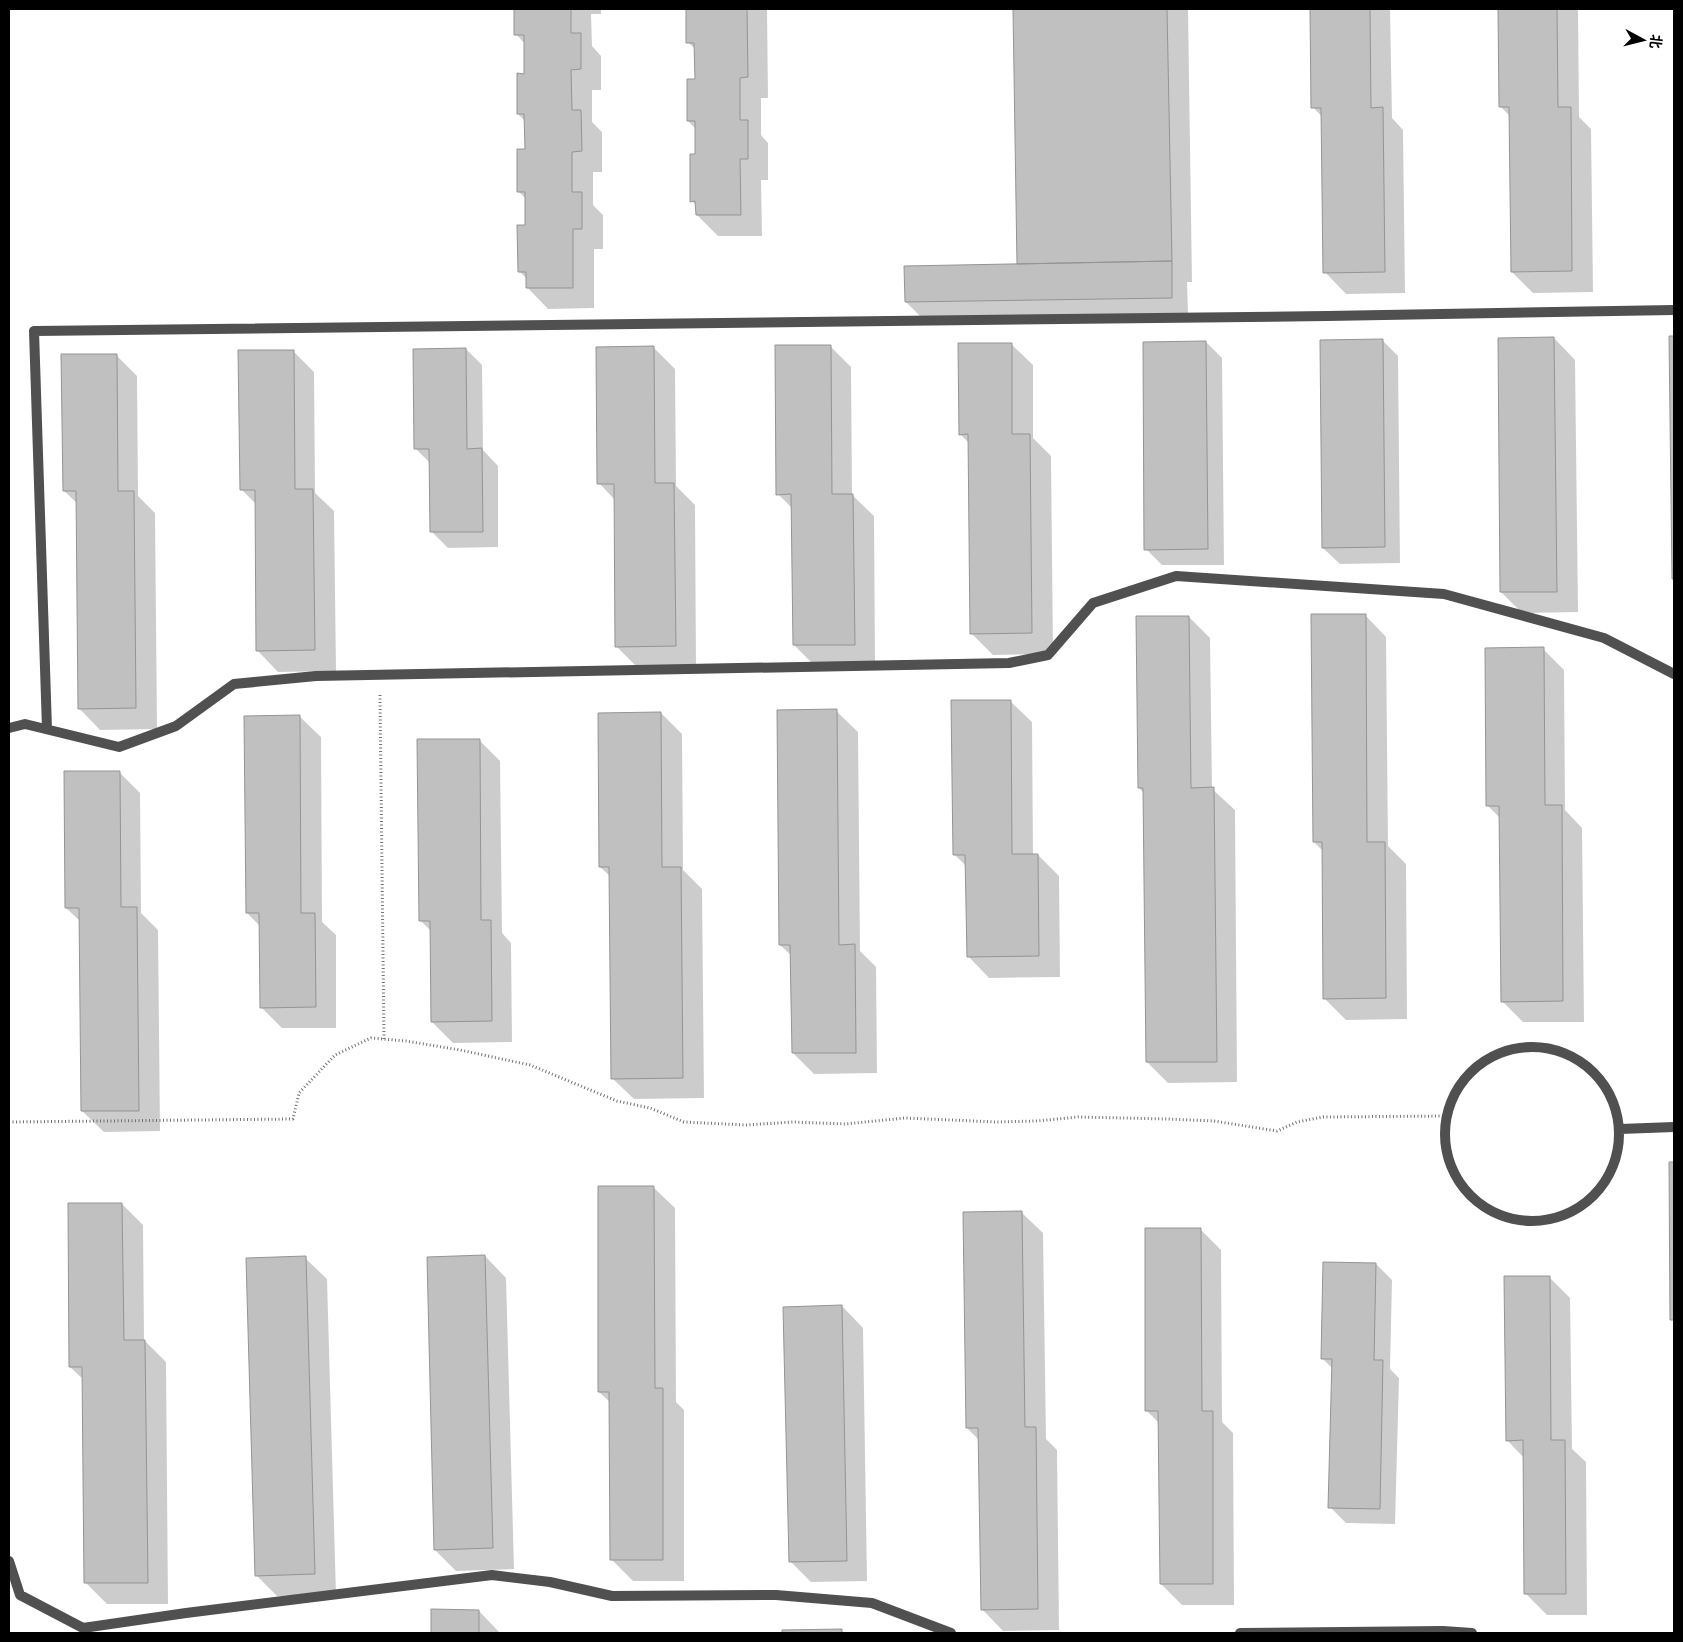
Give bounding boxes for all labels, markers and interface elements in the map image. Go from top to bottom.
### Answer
north arrow [1618,15,1668,65]
text: 北 [1646,34,1665,50]

